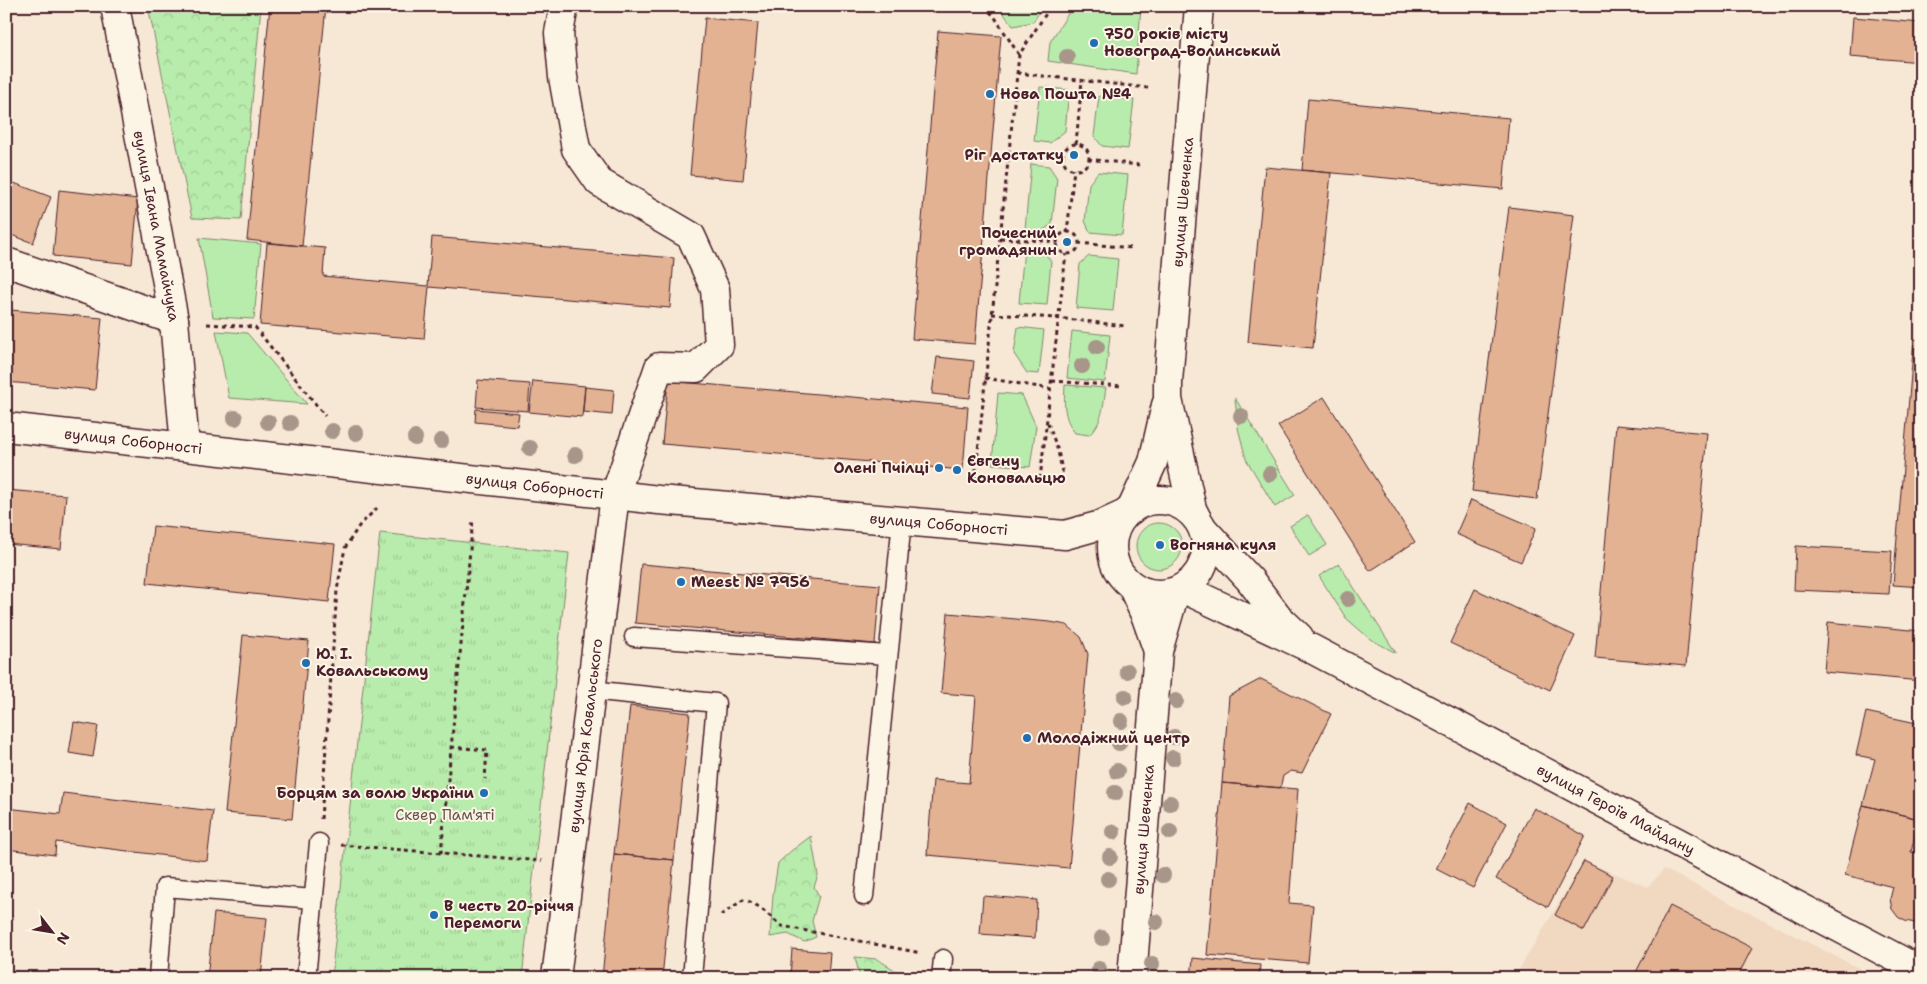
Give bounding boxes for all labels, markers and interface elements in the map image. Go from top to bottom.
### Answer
place label: 750 років місту Новоград-Волинський [1104,24,1281,61]
marker: 750 років місту Новоград-Волинський [1088,37,1100,49]
place label: Нова Пошта №4 [1000,84,1132,104]
marker: Нова Пошта №4 [984,88,996,100]
street label: вулиця Івана Мамайчука [129,129,184,324]
street label: вулиця Шевченка [1168,136,1198,268]
place label: Ріг достатку [965,145,1064,165]
marker: Ріг достатку [1068,149,1080,161]
place label: Почесний громадянин [959,223,1058,260]
marker: Почесний громадянин [1061,236,1073,248]
street label: вулиця Соборності [63,424,203,459]
place label: Євгену Коновальцю [967,451,1066,488]
place label: Олені Пчілці [834,458,929,478]
marker: Олені Пчілці [933,462,945,474]
marker: Євгену Коновальцю [951,464,963,476]
street label: вулиця Соборності [465,468,605,504]
street label: вулиця Соборності [869,508,1009,540]
place label: Вогняна куля [1170,535,1276,555]
marker: Вогняна куля [1154,539,1166,551]
place label: Meest № 7956 [691,572,810,592]
marker: Meest № 7956 [675,576,687,588]
street label: вулиця Юрія Ковальського [564,638,607,834]
place label: Ю. І. Ковальському [316,644,428,681]
marker: Ю. І. Ковальському [300,657,312,669]
place label: Молодіжний центр [1037,728,1190,748]
marker: Молодіжний центр [1021,732,1033,744]
street label: вулиця Героїв Майдану [1533,760,1698,860]
street label: вулиця Шевченка [1129,763,1159,895]
place label: Борцям за волю України [277,783,475,803]
marker: Борцям за волю України [478,787,490,799]
park label: Сквер Пам'яті [395,805,495,825]
place label: В честь 20-річчя Перемоги [444,896,574,933]
north arrow [28,906,78,956]
marker: В честь 20-річчя Перемоги [428,909,440,921]
text: N [53,929,74,948]

